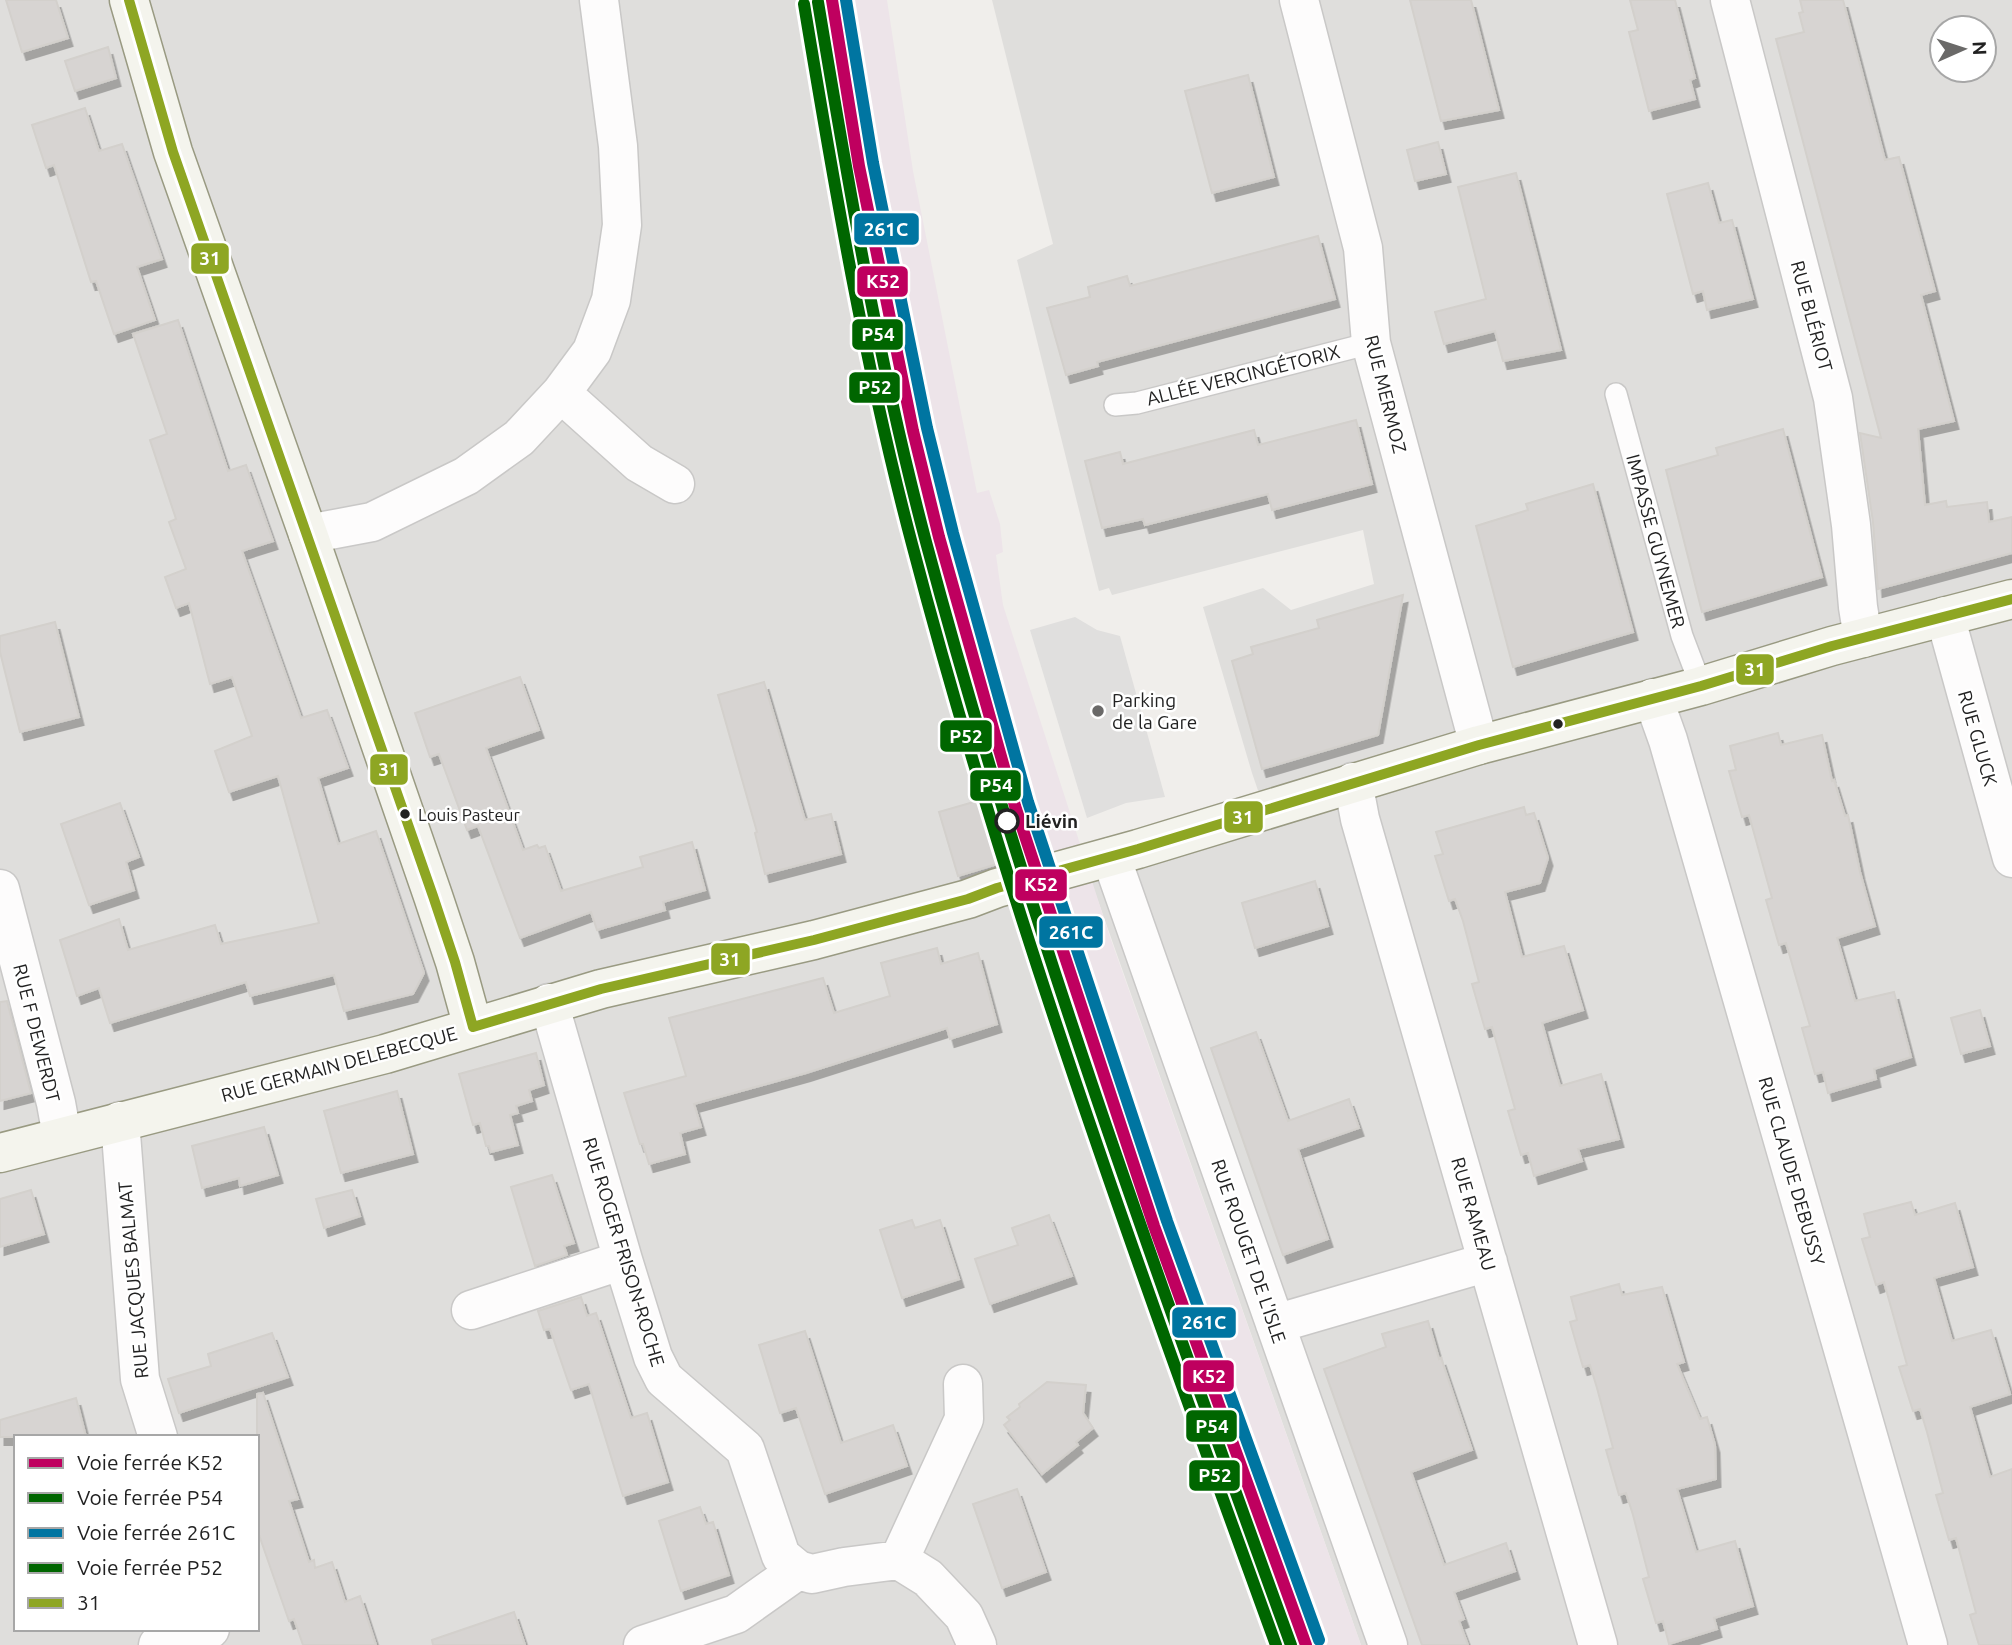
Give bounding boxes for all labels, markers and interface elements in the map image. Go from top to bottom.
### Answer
north arrow [1928,14,1998,84]
text: N [1969,40,1991,56]
line badge: 261C [853,212,920,246]
text: 261C [864,218,908,240]
line badge: 31 [190,242,230,275]
text: 31 [199,247,221,269]
street label: RUE BLÉRIOT [1787,258,1837,374]
line badge: K52 [856,265,909,298]
text: K52 [866,270,900,292]
line badge: P54 [851,318,904,351]
text: P54 [861,323,895,345]
street label: RUE MERMOZ [1361,333,1411,456]
street label: ALLÉE VERCINGÉTORIX [1144,340,1342,410]
line badge: P52 [848,371,901,404]
text: P52 [858,376,892,398]
street label: IMPASSE GUYNEMER [1622,452,1690,631]
line badge: 31 [1735,653,1775,686]
text: 31 [1744,658,1766,680]
street label: RUE GLUCK [1954,688,2002,789]
place label: Parking de la Gare [1112,689,1197,733]
marker: Parking de la Gare [1090,703,1106,719]
unlabelled marker [1551,717,1565,731]
line badge: P52 [939,719,993,753]
text: P52 [949,725,983,747]
line badge: 31 [369,753,409,786]
text: 31 [378,758,400,780]
line badge: P54 [969,769,1022,802]
text: P54 [979,774,1013,796]
line badge: 31 [1223,800,1264,834]
place label: Louis Pasteur [418,805,521,824]
text: 31 [1232,806,1254,828]
marker: Louis Pasteur [398,807,412,821]
marker: Liévin [995,809,1019,833]
place label: Liévin [1025,810,1078,832]
line badge: K52 [1014,868,1068,902]
text: K52 [1024,873,1058,895]
line badge: 261C [1038,915,1104,949]
text: 261C [1049,921,1093,943]
line badge: 31 [710,942,751,976]
text: 31 [719,948,741,970]
street label: RUE F DEWERDT [9,961,65,1105]
street label: RUE GERMAIN DELEBECQUE [219,1022,459,1106]
street label: RUE CLAUDE DEBUSSY [1754,1074,1830,1268]
street label: RUE ROGER FRISON-ROCHE [579,1135,669,1369]
street label: RUE RAMEAU [1447,1155,1501,1273]
street label: RUE ROUGET DE L'ISLE [1207,1156,1291,1346]
street label: RUE JACQUES BALMAT [113,1180,153,1380]
line badge: 261C [1171,1306,1237,1339]
text: 261C [1182,1311,1226,1333]
line badge: K52 [1182,1359,1235,1393]
text: K52 [1192,1365,1226,1387]
line badge: P54 [1185,1409,1238,1443]
text: P54 [1195,1415,1229,1437]
legend [14,1435,259,1631]
text: Voie ferrée K52 [77,1450,223,1474]
line badge: P52 [1188,1459,1241,1492]
text: P52 [1198,1464,1232,1486]
text: Voie ferrée P54 [77,1485,223,1509]
text: Voie ferrée 261C [77,1520,235,1544]
text: Voie ferrée P52 [77,1555,223,1579]
text: 31 [77,1590,101,1614]

